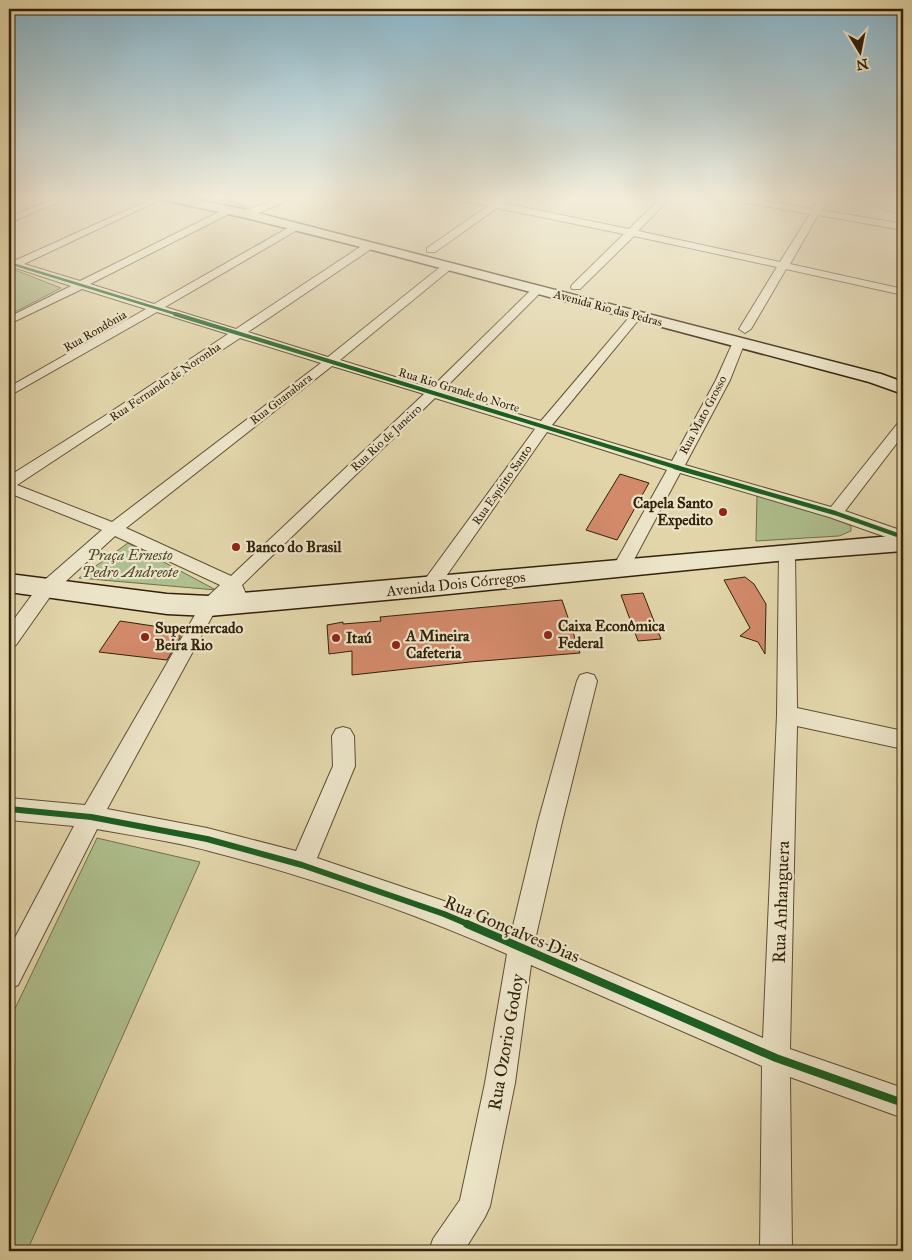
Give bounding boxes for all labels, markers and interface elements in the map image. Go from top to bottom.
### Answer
north arrow [834,28,884,78]
text: N [855,55,869,74]
street label: Avenida Rio das Pedras [551,287,664,329]
street label: Rua Rondônia [61,307,130,355]
street label: Rua Fernando de Noronha [107,339,224,424]
street label: Rua Rio Grande do Norte [397,365,521,415]
street label: Rua Guanabara [247,370,315,427]
street label: Rua Mato Grosso [676,373,730,457]
street label: Rua Rio de Janeiro [348,402,425,475]
street label: Rua Espírito Santo [469,442,535,528]
place label: Capela Santo Expedito [633,494,713,530]
marker: Capela Santo Expedito [717,506,729,518]
place label: Banco do Brasil [246,538,342,556]
marker: Banco do Brasil [230,541,242,553]
park label: Praça Ernesto Pedro Andreote [82,546,178,581]
street label: Avenida Dois Córregos [385,568,526,600]
place label: Caixa Econômica Federal [558,617,665,652]
place label: Supermercado Beira Rio [155,619,244,654]
place label: A Mineira Cafeteria [405,627,470,662]
place label: Itaú [346,629,372,647]
marker: Caixa Econômica Federal [542,629,554,641]
marker: Supermercado Beira Rio [139,631,151,643]
marker: Itaú [330,632,342,644]
marker: A Mineira Cafeteria [390,639,402,651]
street label: Rua Anhanguera [768,840,795,964]
street label: Rua Gonçalves Dias [441,891,583,967]
street label: Rua Ozorio Godoy [483,971,529,1112]

